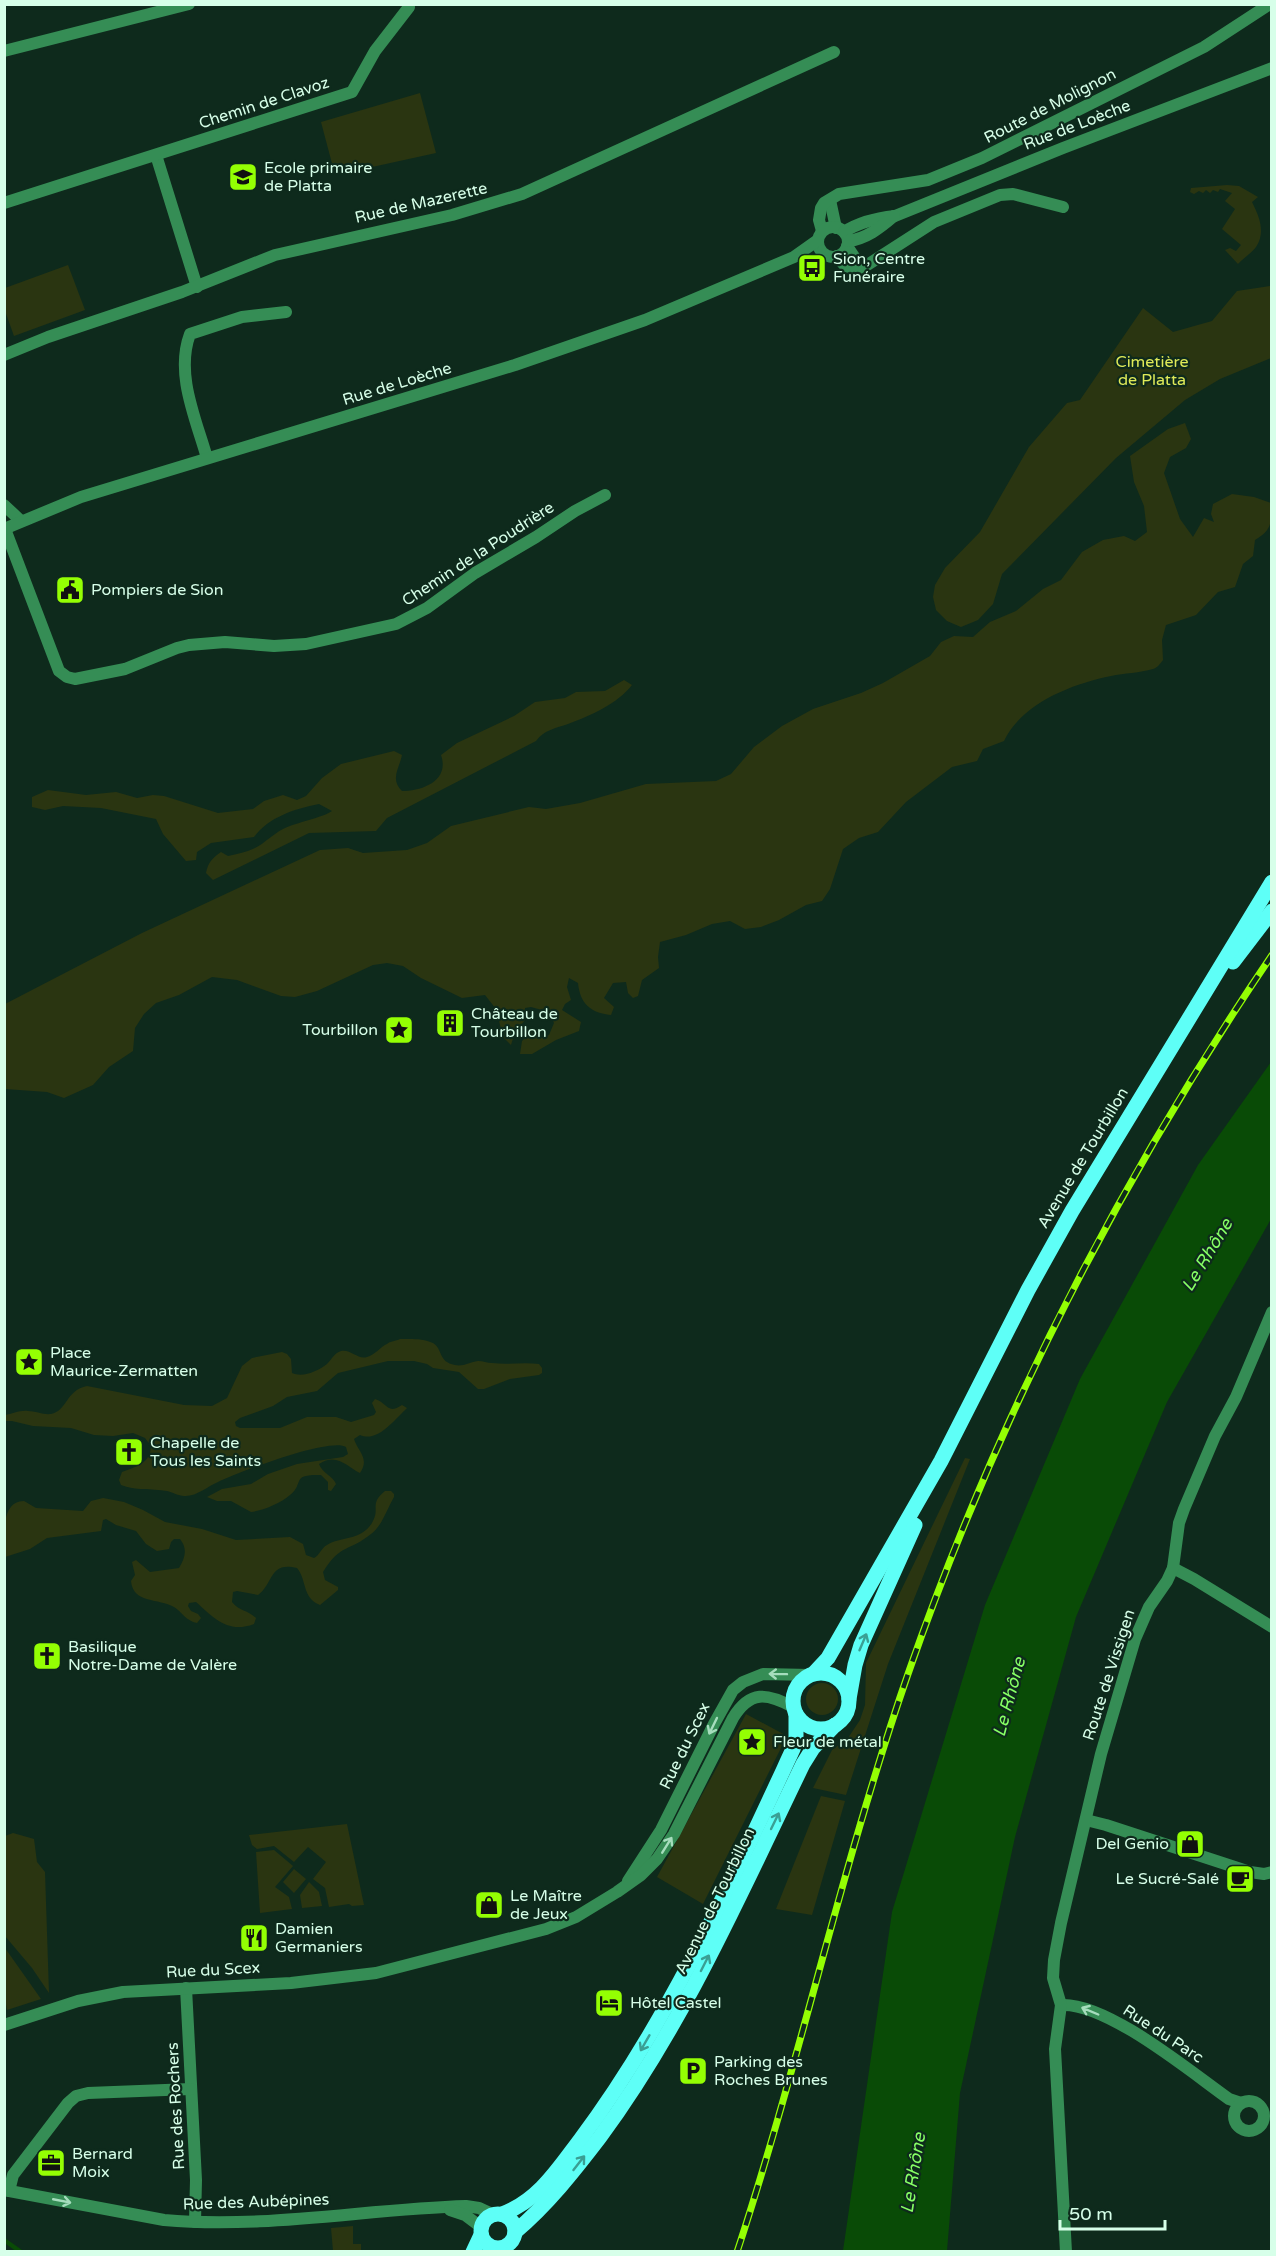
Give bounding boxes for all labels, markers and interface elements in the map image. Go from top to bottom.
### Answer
street label: Route de Molignon [981,64,1119,148]
street label: Chemin de Clavoz [196,72,332,133]
street label: Rue de Loèche [1021,95,1133,155]
place label: Ecole primaire de Platta [264,158,372,196]
school or university icon: Ecole primaire de Platta [227,161,259,193]
street label: Rue de Mazerette [353,178,489,228]
place label: Sion, Centre Funéraire [833,249,925,287]
bus stop icon: Sion, Centre Funéraire [796,252,828,284]
park label: Cimetière de Platta [1116,352,1188,390]
street label: Rue de Loèche [340,358,454,410]
street label: Chemin de la Poudrière [398,497,558,611]
public building icon: Pompiers de Sion [54,574,86,606]
place label: Pompiers de Sion [91,580,224,600]
place label: Château de Tourbillon [471,1004,558,1042]
building icon: Château de Tourbillon [434,1007,466,1039]
place icon: Tourbillon [383,1014,415,1046]
place label: Tourbillon [302,1020,378,1040]
street label: Avenue de Tourbillon [1033,1084,1133,1232]
water label: Le Rhône [1177,1214,1238,1295]
place label: Place Maurice-Zermatten [50,1343,198,1381]
place icon: Place Maurice-Zermatten [13,1346,45,1378]
place label: Chapelle de Tous les Saints [150,1433,261,1471]
church icon: Chapelle de Tous les Saints [113,1436,145,1468]
street label: Route de Vissigen [1078,1607,1140,1743]
one-way arrow [858,1634,869,1652]
place label: Basilique Notre-Dame de Valère [68,1637,237,1675]
church icon: Basilique Notre-Dame de Valère [31,1640,63,1672]
water label: Le Rhône [988,1654,1030,1739]
one-way arrow [768,1668,788,1680]
street label: Rue du Scex [655,1699,715,1793]
one-way arrow [707,1717,719,1734]
place icon: Fleur de métal [736,1726,768,1758]
place label: Fleur de métal [773,1732,882,1752]
one-way arrow [770,1813,781,1831]
street label: Avenue de Tourbillon [671,1824,759,1978]
shop icon: Del Genio [1174,1828,1206,1860]
place label: Del Genio [1095,1834,1169,1854]
one-way arrow [661,1837,673,1853]
cafe icon: Le Sucré-Salé [1224,1863,1256,1895]
place label: Le Sucré-Salé [1116,1869,1219,1889]
place label: Le Maître de Jeux [510,1886,582,1924]
shop icon: Le Maître de Jeux [473,1889,505,1921]
place label: Damien Germaniers [275,1919,363,1957]
restaurant icon: Damien Germaniers [238,1922,270,1954]
one-way arrow [699,1955,711,1972]
street label: Rue du Scex [165,1958,261,1982]
hotel icon: Hôtel Castel [593,1987,625,2019]
place label: Hôtel Castel [630,1993,722,2013]
street label: Rue du Parc [1119,2001,1207,2067]
one-way arrow [1081,2004,1099,2016]
one-way arrow [639,2034,651,2051]
street label: Rue des Rochers [163,2042,189,2170]
place label: Parking des Roches Brunes [714,2052,828,2090]
parking icon: Parking des Roches Brunes [677,2055,709,2087]
water label: Le Rhône [896,2130,930,2215]
place label: Bernard Moix [72,2144,133,2182]
office icon: Bernard Moix [35,2147,67,2179]
one-way arrow [573,2156,586,2172]
street label: Rue des Aubépines [182,2189,330,2215]
scale bar [1060,2193,1165,2231]
one-way arrow [52,2196,71,2207]
text: 50 m [1069,2203,1113,2225]

